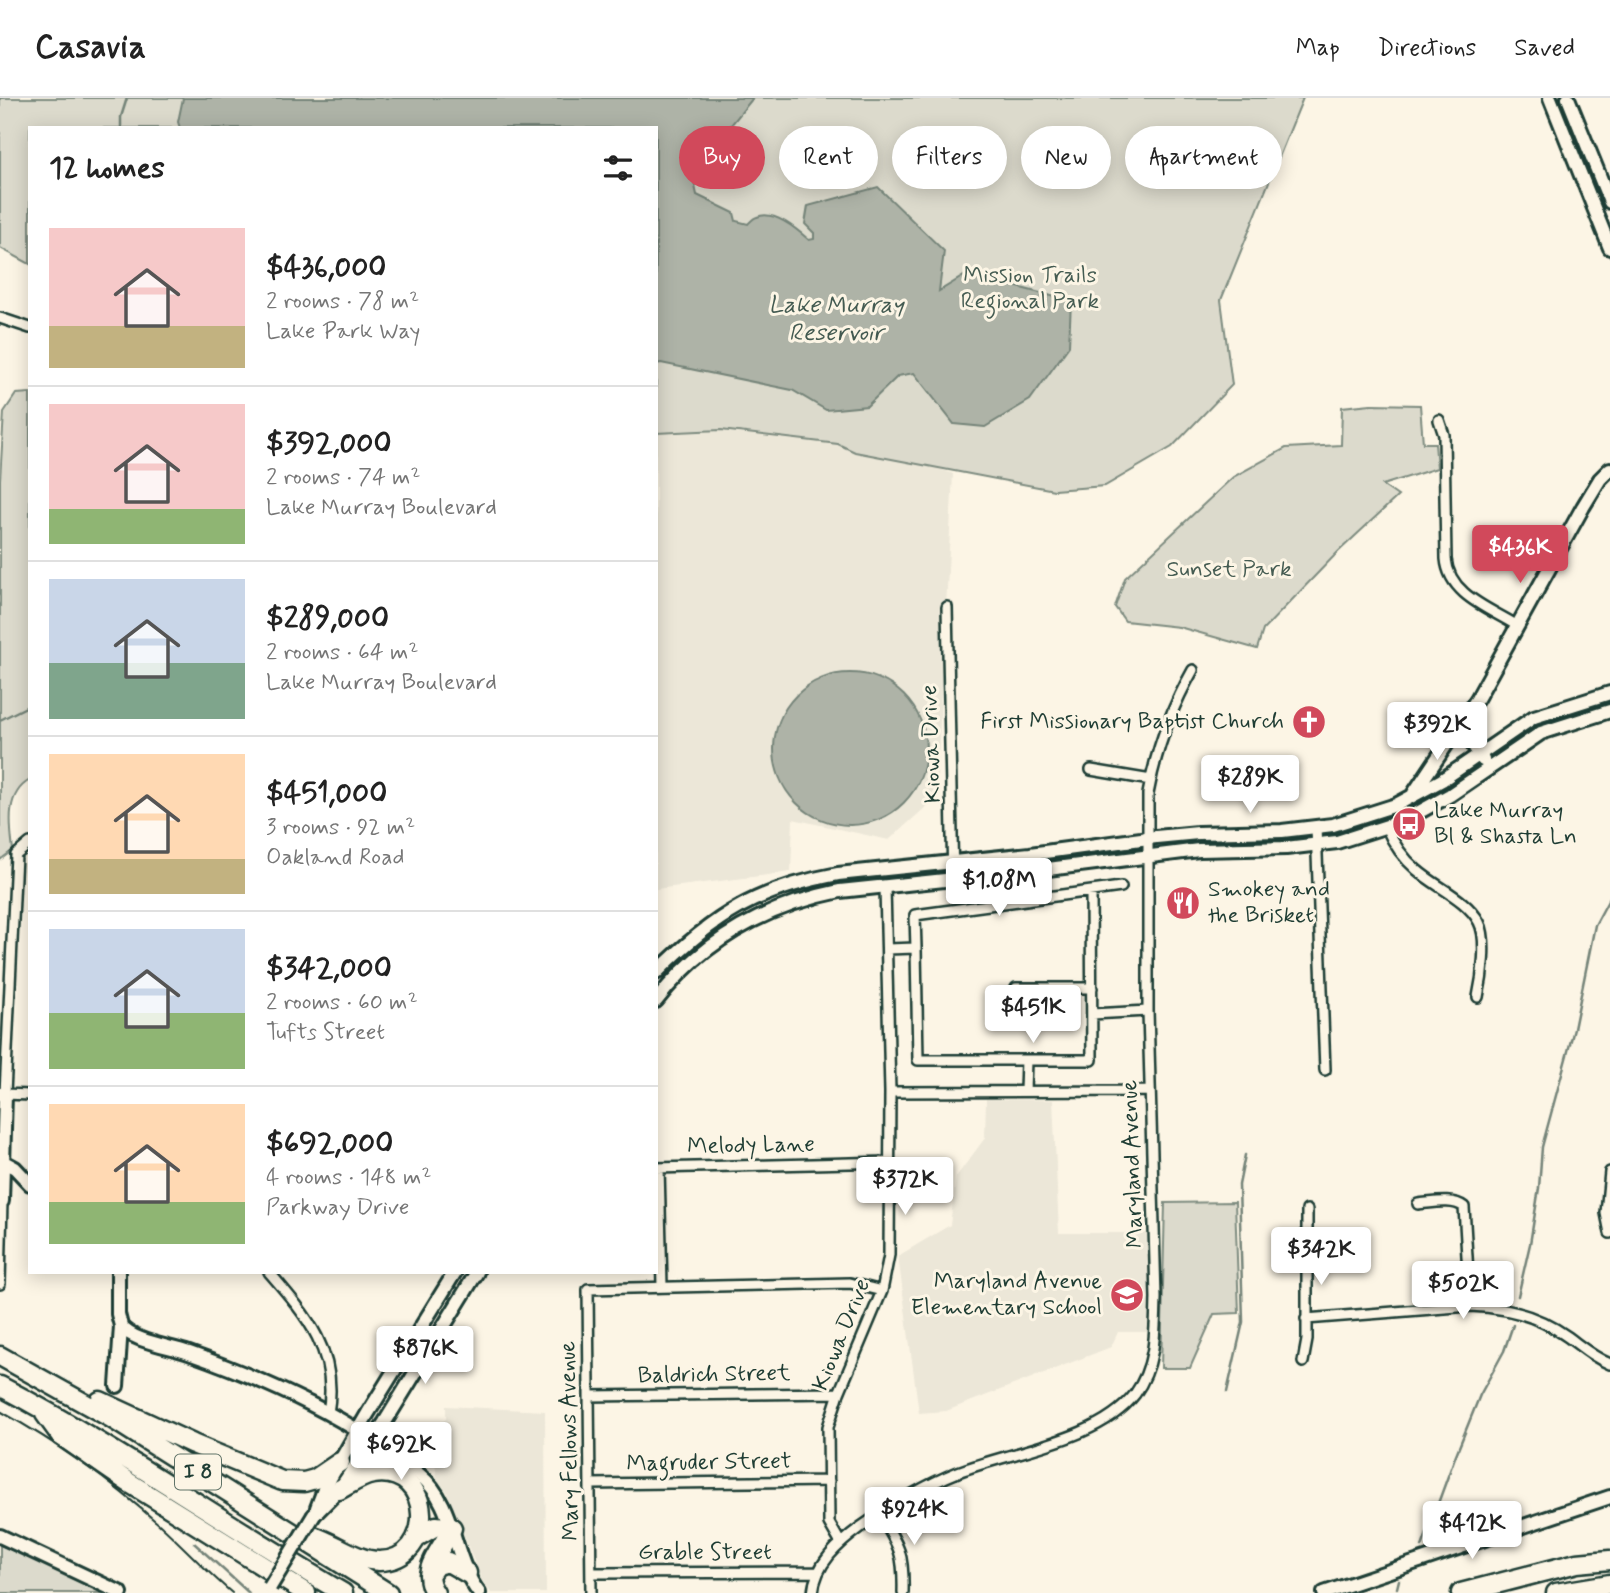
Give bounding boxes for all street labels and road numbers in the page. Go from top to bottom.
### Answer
street label: Kiowa Drive [915,684,949,804]
street label: Maryland Avenue [1115,1079,1151,1249]
street label: Melody Lane [687,1130,815,1162]
street label: Kiowa Drive [806,1275,878,1395]
street label: Mary Fellows Avenue [553,1341,587,1541]
street label: Baldrich Street [637,1359,791,1391]
street label: Magruder Street [626,1447,792,1481]
road number: I 8 [175,1454,221,1490]
street label: Grable Street [638,1538,772,1568]

